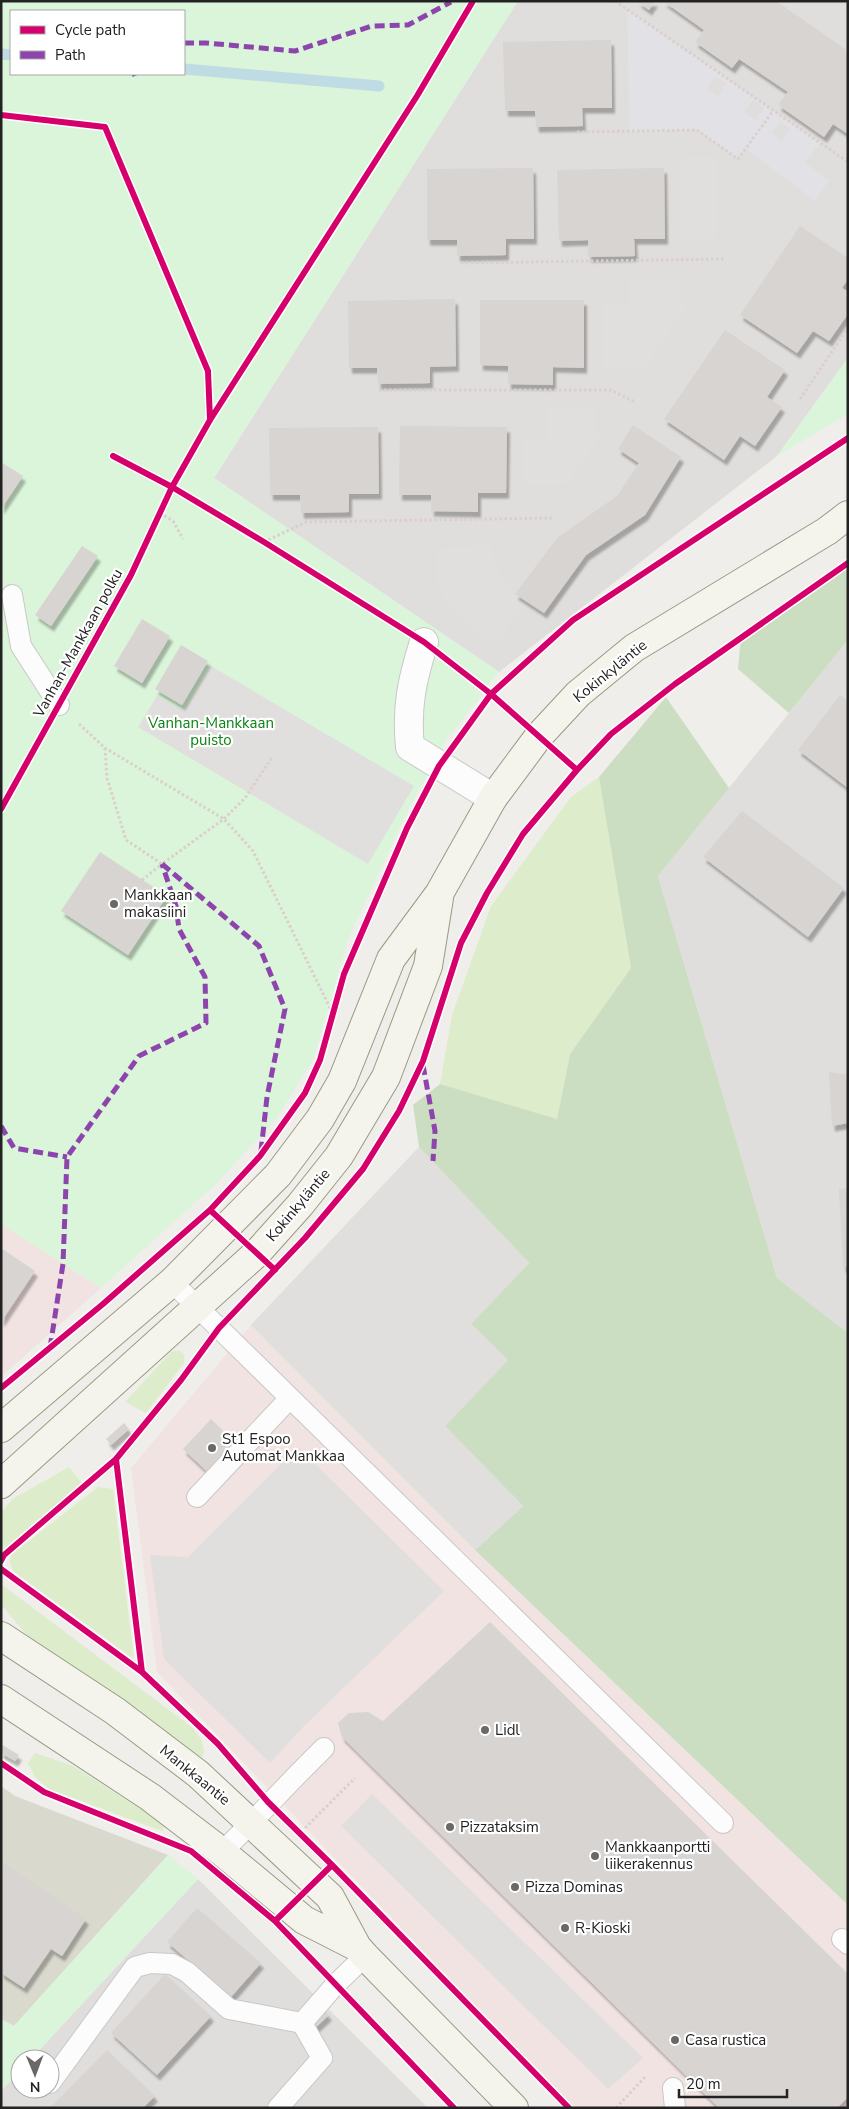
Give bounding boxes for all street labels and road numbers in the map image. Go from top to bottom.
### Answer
street label: Vanhan-Mankkaan polku [28,565,127,722]
street label: Kokinkyläntie [569,635,651,707]
street label: Kokinkyläntie [262,1164,334,1246]
street label: Mankkaantie [156,1740,234,1810]

